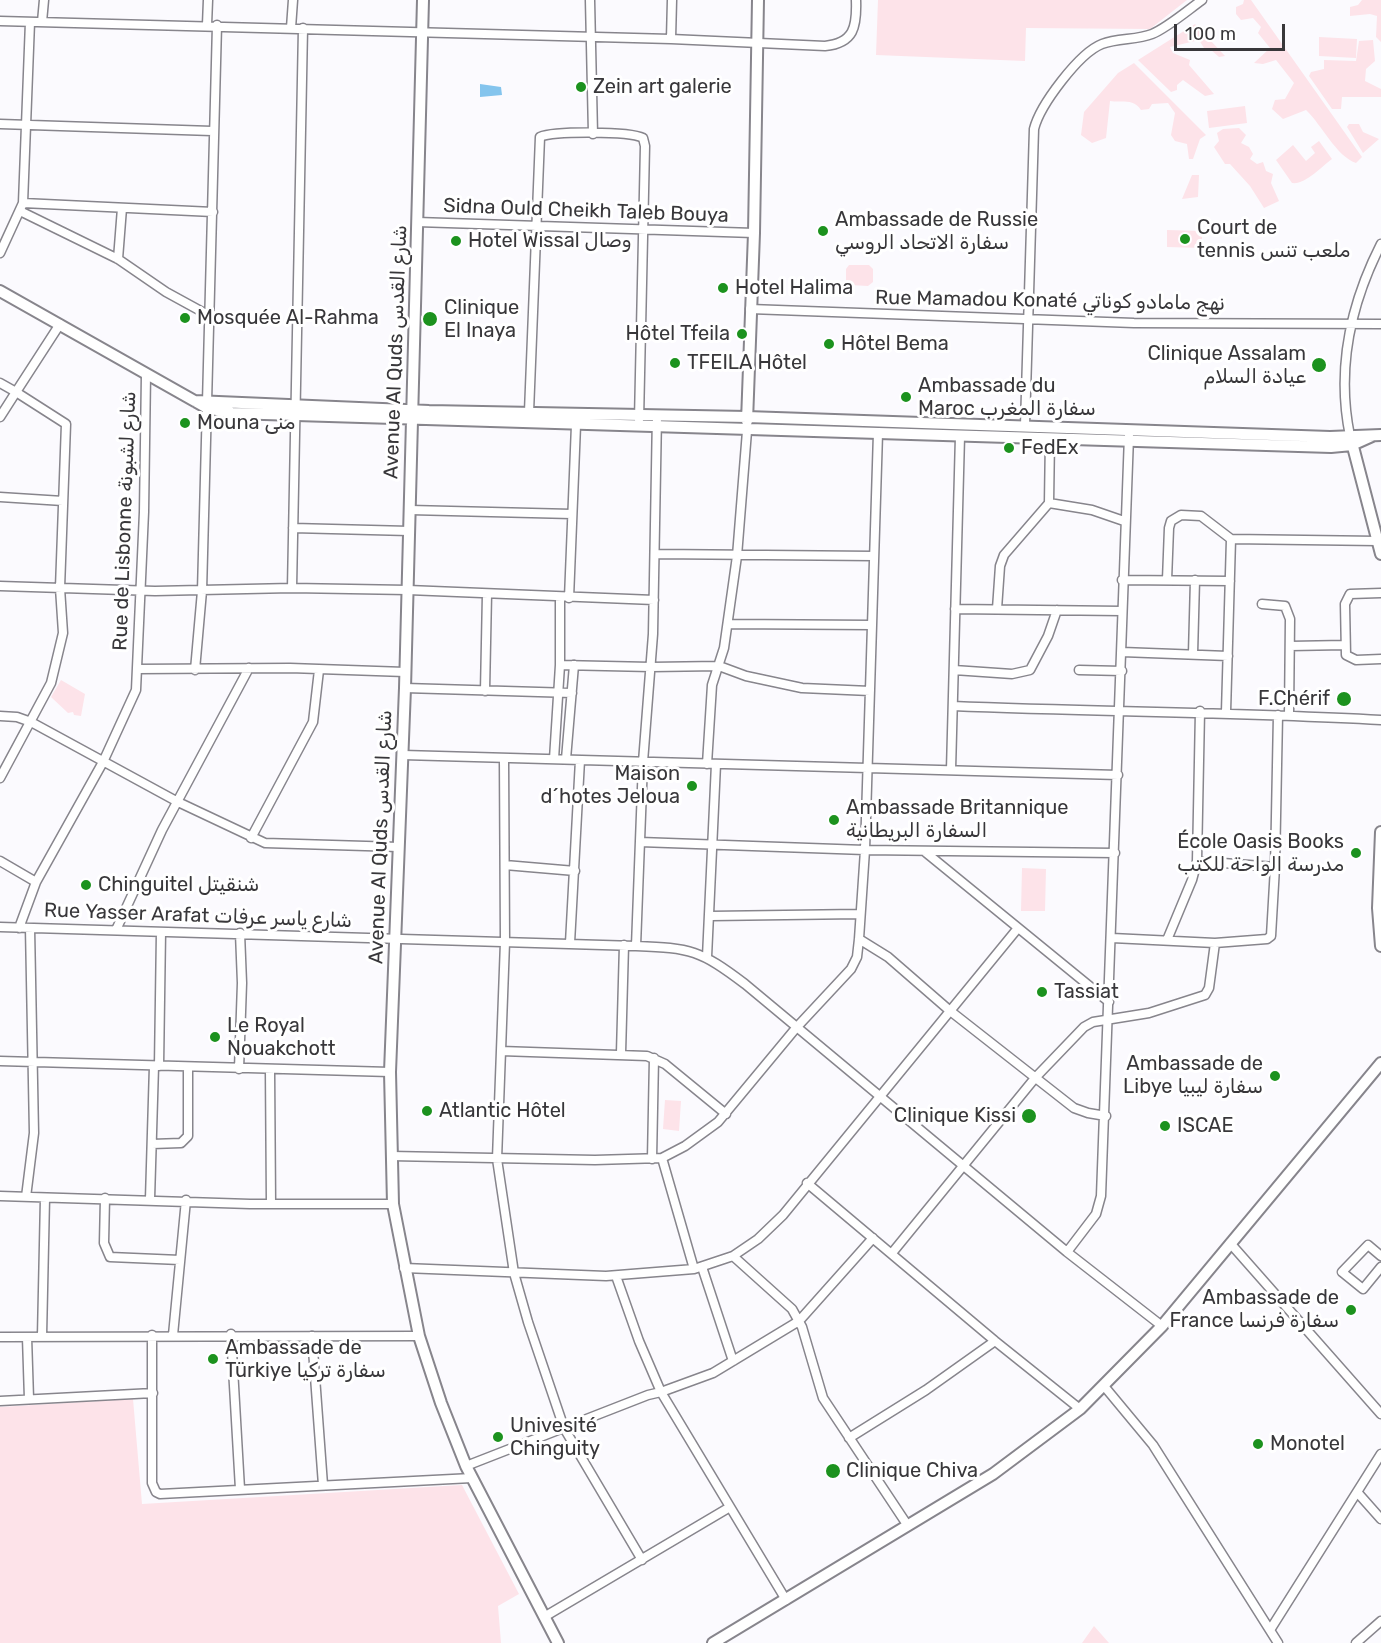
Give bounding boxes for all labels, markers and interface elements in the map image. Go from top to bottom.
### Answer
scale bar [1177,12,1288,50]
text: 100 m [1185,23,1236,45]
place label: Zein art galerie [593,75,732,99]
marker: Zein art galerie [574,80,588,94]
street label: Sidna Ould Cheikh Taleb Bouya [443,194,729,228]
place label: Ambassade de Russie سفارة الاتحاد الروسي [835,208,1038,255]
place label: Court de tennis ملعب تنس [1197,216,1350,263]
marker: Ambassade de Russie سفارة الاتحاد الروسي [816,224,830,238]
street label: Avenue Al Quds شارع القدس [380,225,412,479]
place label: Hotel Wissal وصال [468,229,631,253]
marker: Court de tennis ملعب تنس [1178,232,1192,246]
marker: Hotel Wissal وصال [449,234,463,248]
place label: Hotel Halima [735,276,853,300]
marker: Hotel Halima [716,281,730,295]
street label: Rue Mamadou Konaté نهج مامادو كوناتي [875,286,1225,316]
place label: Clinique El Inaya [444,296,519,343]
place label: Mosquée Al-Rahma [197,306,379,330]
marker: Clinique El Inaya [421,310,439,328]
marker: Mosquée Al-Rahma [178,311,192,325]
place label: Hôtel Tfeila [626,322,730,346]
marker: Hôtel Tfeila [735,327,749,341]
place label: Hôtel Bema [841,332,949,356]
marker: Hôtel Bema [822,337,836,351]
place label: Clinique Assalam عيادة السلام [1147,342,1306,389]
place label: TFEILA Hôtel [687,351,807,375]
marker: TFEILA Hôtel [668,356,682,370]
marker: Clinique Assalam عيادة السلام [1310,356,1328,374]
place label: Ambassade du Maroc سفارة المغرب [918,374,1096,421]
marker: Ambassade du Maroc سفارة المغرب [899,390,913,404]
street label: Rue de Lisbonne شارع لشبونة [108,391,142,651]
place label: Mouna منى [197,411,295,435]
marker: Mouna منى [178,416,192,430]
place label: FedEx [1021,436,1078,460]
marker: FedEx [1002,441,1016,455]
place label: F.Chérif [1258,687,1330,711]
marker: F.Chérif [1335,690,1353,708]
street label: Avenue Al Quds شارع القدس [365,710,397,964]
place label: Maison d´hotes Jeloua [540,762,680,809]
marker: Maison d´hotes Jeloua [685,779,699,793]
place label: Ambassade Britannique السفارة البريطانية [846,796,1068,843]
marker: Ambassade Britannique السفارة البريطانية [827,813,841,827]
place label: École Oasis Books مدرسة الواحة للكتب [1177,830,1344,877]
marker: École Oasis Books مدرسة الواحة للكتب [1349,846,1363,860]
place label: Chinguitel شنقيتل [98,873,259,897]
marker: Chinguitel شنقيتل [79,878,93,892]
street label: Rue Yasser Arafat شارع ياسر عرفات [43,899,353,933]
place label: Tassiat [1054,980,1119,1004]
marker: Tassiat [1035,985,1049,999]
place label: Le Royal Nouakchott [227,1014,336,1061]
marker: Le Royal Nouakchott [208,1030,222,1044]
place label: Ambassade de Libye سفارة ليبيا [1123,1052,1263,1099]
marker: Ambassade de Libye سفارة ليبيا [1268,1069,1282,1083]
place label: Atlantic Hôtel [439,1099,566,1123]
marker: Atlantic Hôtel [420,1104,434,1118]
place label: Clinique Kissi [894,1104,1016,1128]
marker: Clinique Kissi [1020,1107,1038,1125]
place label: ISCAE [1177,1114,1234,1138]
marker: ISCAE [1158,1119,1172,1133]
place label: Ambassade de France سفارة فرنسا [1169,1286,1339,1333]
marker: Ambassade de France سفارة فرنسا [1344,1303,1358,1317]
place label: Ambassade de Türkiye سفارة تركيا [225,1336,386,1383]
marker: Ambassade de Türkiye سفارة تركيا [206,1352,220,1366]
place label: Univesité Chinguity [510,1414,600,1461]
marker: Univesité Chinguity [491,1430,505,1444]
place label: Monotel [1270,1432,1345,1456]
marker: Monotel [1251,1437,1265,1451]
place label: Clinique Chiva [846,1459,978,1483]
marker: Clinique Chiva [824,1462,842,1480]

